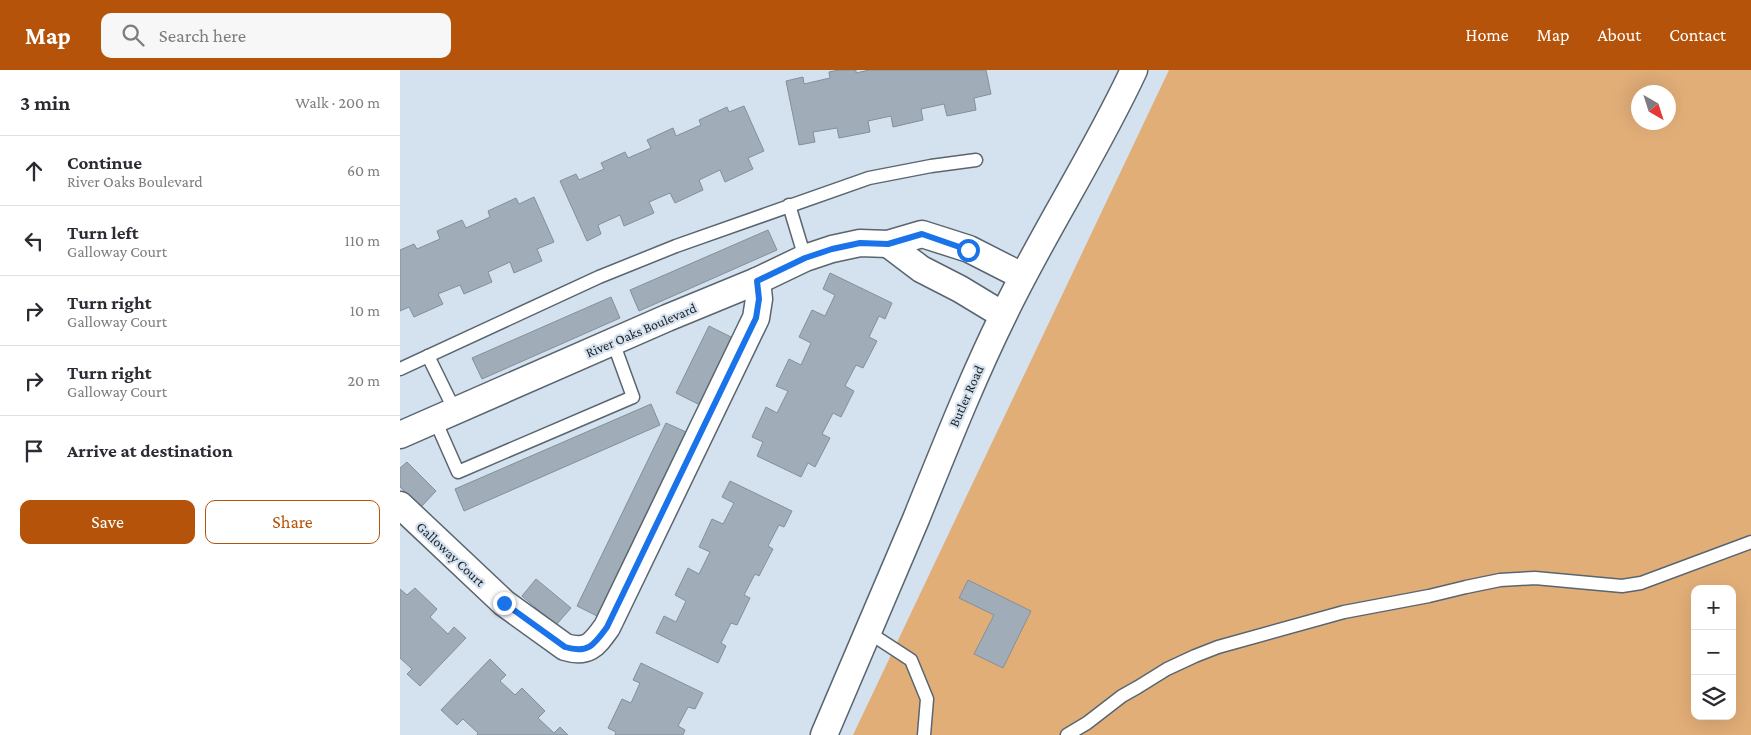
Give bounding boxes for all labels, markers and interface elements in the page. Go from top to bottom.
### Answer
search box [101,13,451,58]
icon: search [119,21,147,49]
text: Map [25,22,71,49]
text: Search here [159,25,246,46]
text: Home [1466,25,1509,45]
text: Map [1537,25,1569,45]
text: About [1597,25,1641,45]
text: Contact [1669,25,1726,45]
north arrow [1631,85,1676,130]
text: 3 min [20,91,70,115]
text: Walk · 200 m [295,94,380,111]
text: Continue [67,152,142,173]
icon: ahead [20,157,48,185]
text: 60 m [347,162,380,179]
text: River Oaks Boulevard [67,173,203,190]
text: Turn left [67,222,139,243]
icon: left [20,227,48,255]
text: 110 m [344,232,380,249]
route start [957,239,980,262]
text: Galloway Court [67,243,167,260]
text: Turn right [67,292,152,313]
icon: right [20,297,48,325]
street label: River Oaks Boulevard [583,299,699,361]
text: 10 m [350,302,380,319]
text: Galloway Court [67,313,167,330]
text: Turn right [67,362,152,383]
street label: Butler Road [945,362,987,429]
icon: right [20,367,48,395]
text: 20 m [347,372,380,389]
text: Galloway Court [67,383,167,400]
icon: arrive [20,437,48,465]
text: Arrive at destination [67,440,233,461]
button: Save [20,500,195,544]
button: Share [205,500,380,544]
street label: Galloway Court [414,518,489,590]
map controls [1691,585,1736,720]
button: + [1691,585,1736,630]
route end [493,592,516,615]
button: − [1691,630,1736,675]
button: layers [1691,675,1736,720]

